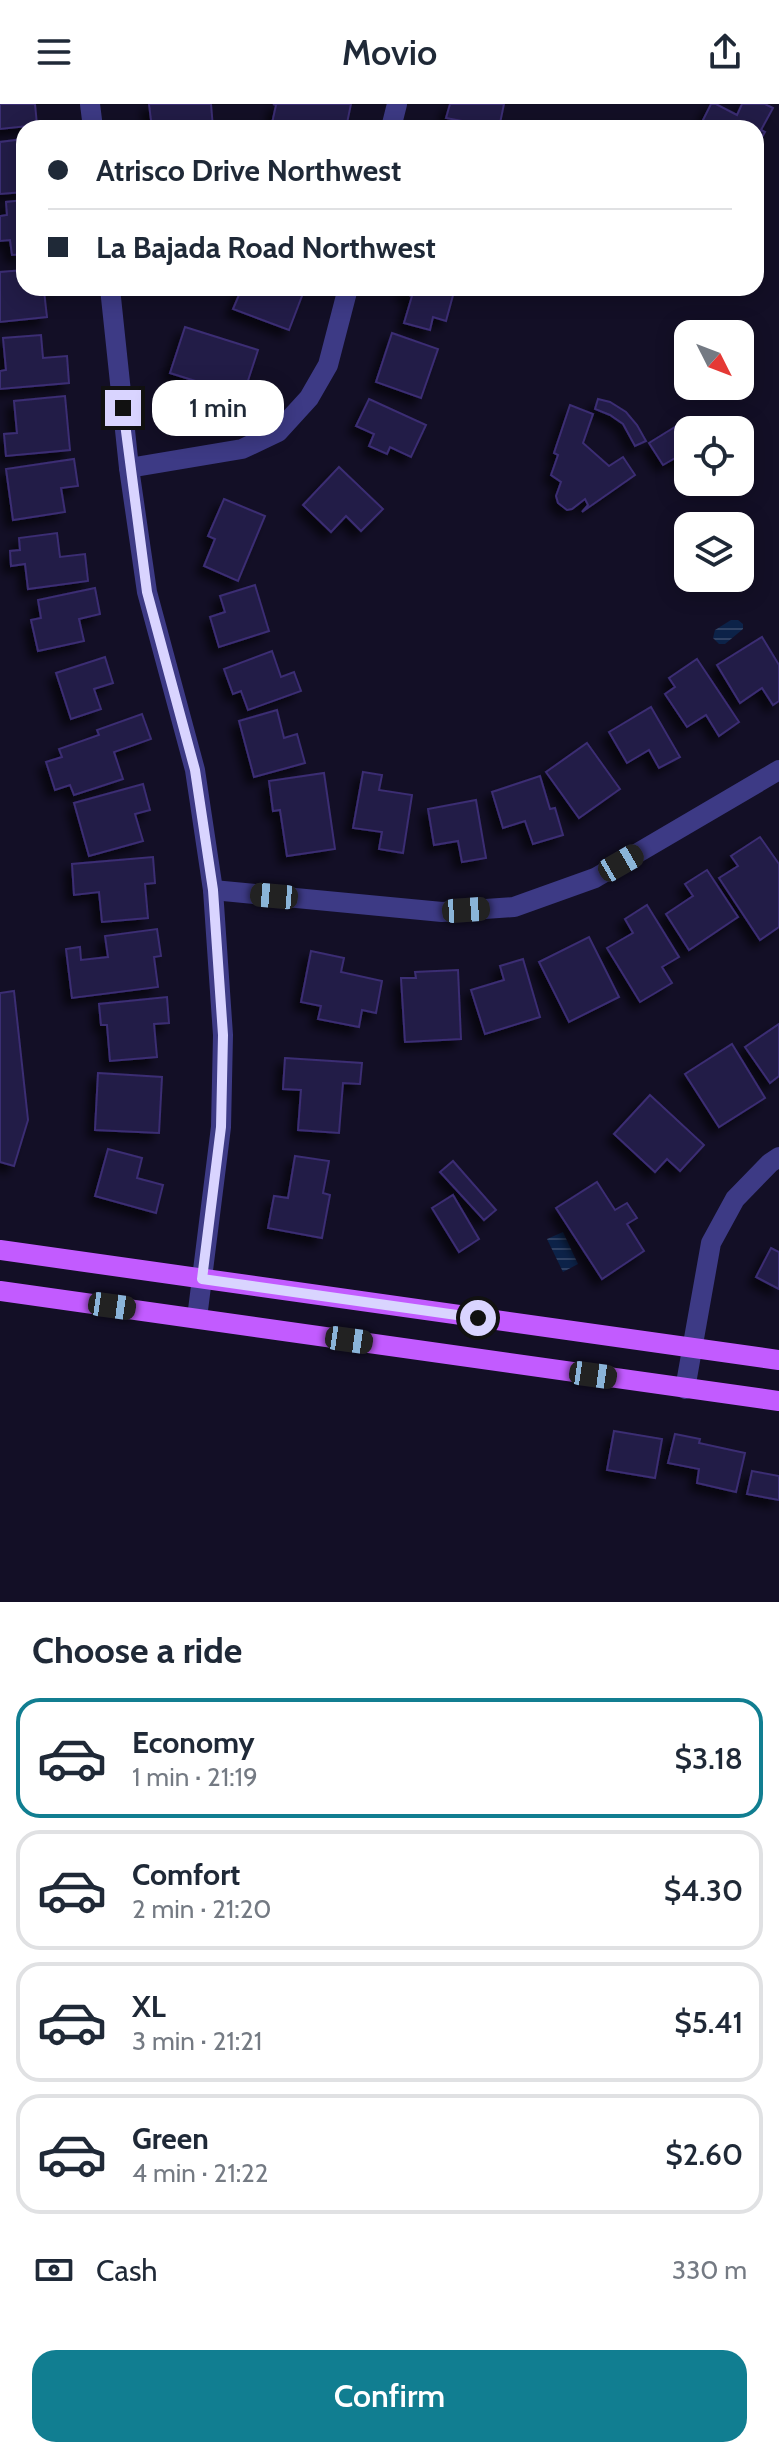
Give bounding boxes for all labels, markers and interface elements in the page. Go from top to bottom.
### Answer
icon: menu [32,30,76,74]
text: Movio [342,30,437,74]
icon: share [703,30,747,74]
text: Atrisco Drive Northwest [96,152,401,189]
text: La Bajada Road Northwest [96,229,436,266]
north arrow [674,320,754,400]
map controls [674,320,754,592]
callout: 1 min [151,380,283,436]
route end [105,390,141,426]
text: 1 min [189,392,247,424]
button: locate [674,416,754,496]
button: layers [674,512,754,592]
car [594,841,648,885]
car [249,882,299,910]
car [441,896,491,924]
car [87,1291,137,1321]
route start [460,1300,496,1336]
car [324,1325,374,1355]
car [568,1360,618,1390]
text: Choose a ride [32,1628,242,1672]
icon: car [36,1722,108,1794]
text: Economy [132,1724,255,1761]
text: $3.18 [675,1740,743,1777]
text: 1 min · 21:19 [132,1761,258,1793]
icon: car [36,1854,108,1926]
text: Comfort [132,1856,240,1893]
text: $4.30 [664,1872,743,1909]
text: 2 min · 21:20 [132,1893,272,1925]
icon: car [36,1986,108,2058]
text: XL [132,1988,166,2025]
text: $5.41 [674,2004,743,2041]
text: 3 min · 21:21 [132,2025,262,2057]
icon: car [36,2118,108,2190]
text: Green [132,2120,209,2157]
text: $2.60 [665,2136,743,2173]
text: 4 min · 21:22 [132,2157,268,2189]
icon: cash [32,2248,76,2292]
text: Cash [96,2252,158,2289]
text: 330 m [672,2254,747,2286]
button: Confirm [32,2350,747,2442]

